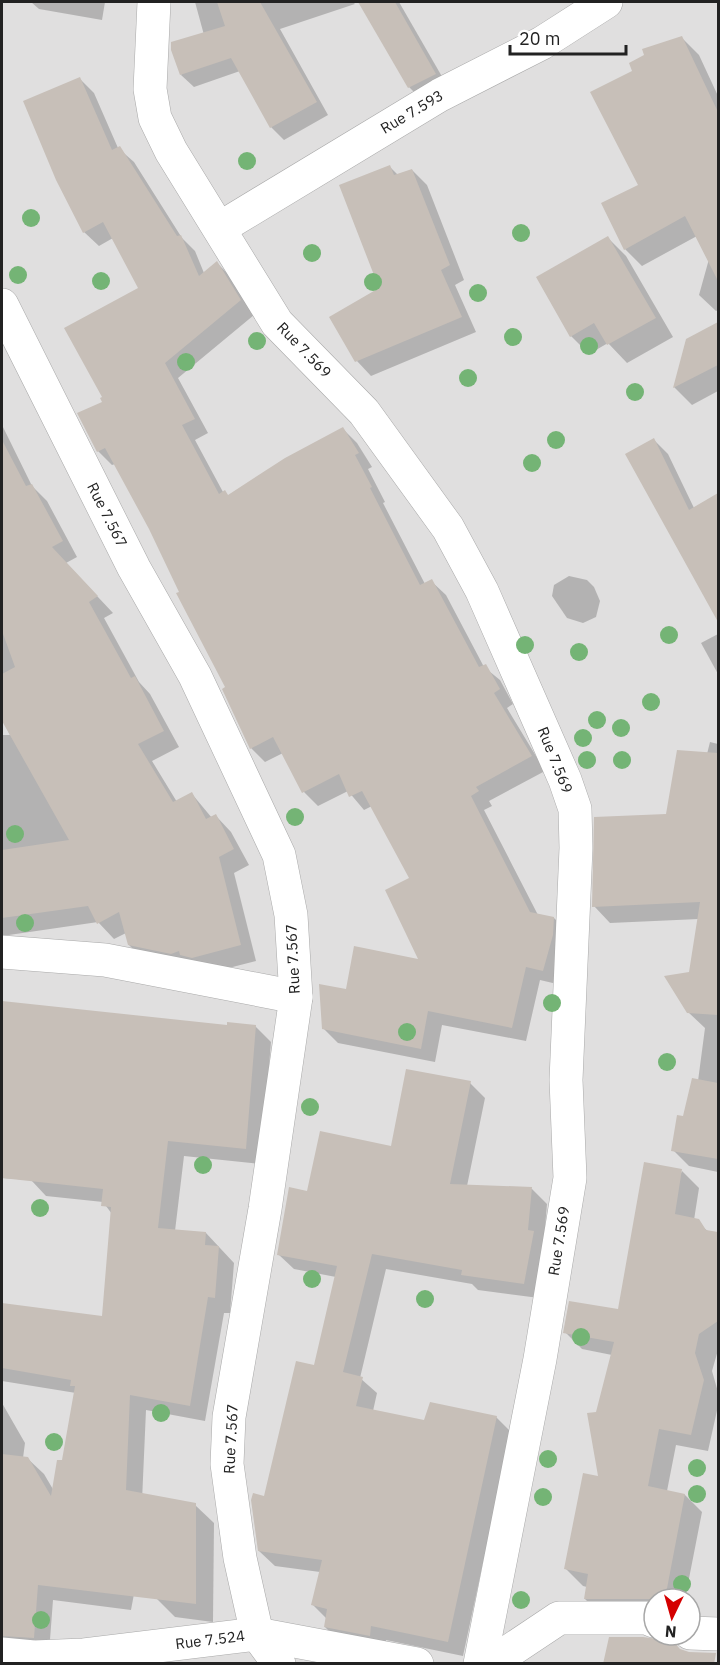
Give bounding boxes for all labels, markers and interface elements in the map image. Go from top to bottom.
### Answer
scale bar [510,18,626,56]
text: 20 m [519,27,561,50]
street label: Rue 7.593 [377,85,447,138]
street label: Rue 7.569 [273,318,336,381]
street label: Rue 7.567 [83,479,132,550]
street label: Rue 7.569 [534,724,577,796]
street label: Rue 7.567 [281,924,304,994]
street label: Rue 7.569 [544,1205,573,1277]
street label: Rue 7.567 [219,1404,242,1474]
north arrow [642,1587,702,1647]
text: N [664,1621,677,1642]
street label: Rue 7.524 [174,1626,246,1653]

